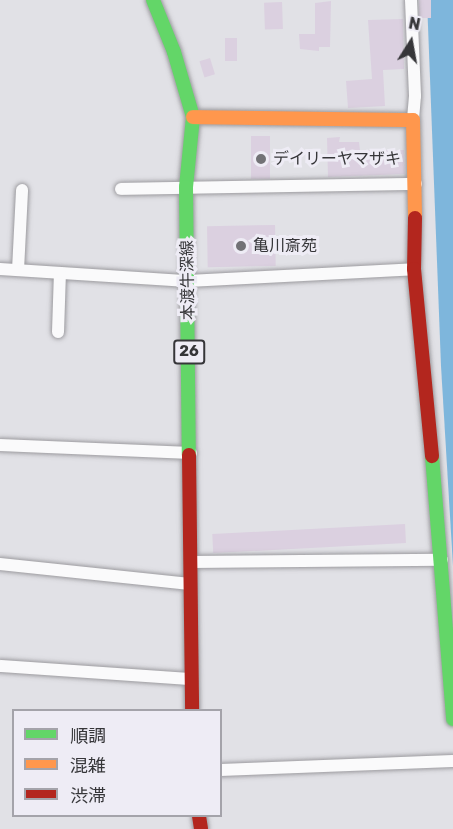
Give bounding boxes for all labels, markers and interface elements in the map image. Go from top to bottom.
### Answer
north arrow [381,12,441,72]
text: N [407,13,422,34]
place label: デイリーヤマザキ [273,149,401,169]
marker: デイリーヤマザキ [254,152,268,166]
place label: 亀川斎苑 [253,236,317,256]
marker: 亀川斎苑 [234,239,248,253]
street label: 本渡牛深線 [178,240,198,320]
road number: 26 [172,340,206,364]
legend [12,709,222,817]
text: 順調 [70,725,106,747]
text: 混雑 [70,755,106,777]
text: 渋滞 [70,785,106,807]

